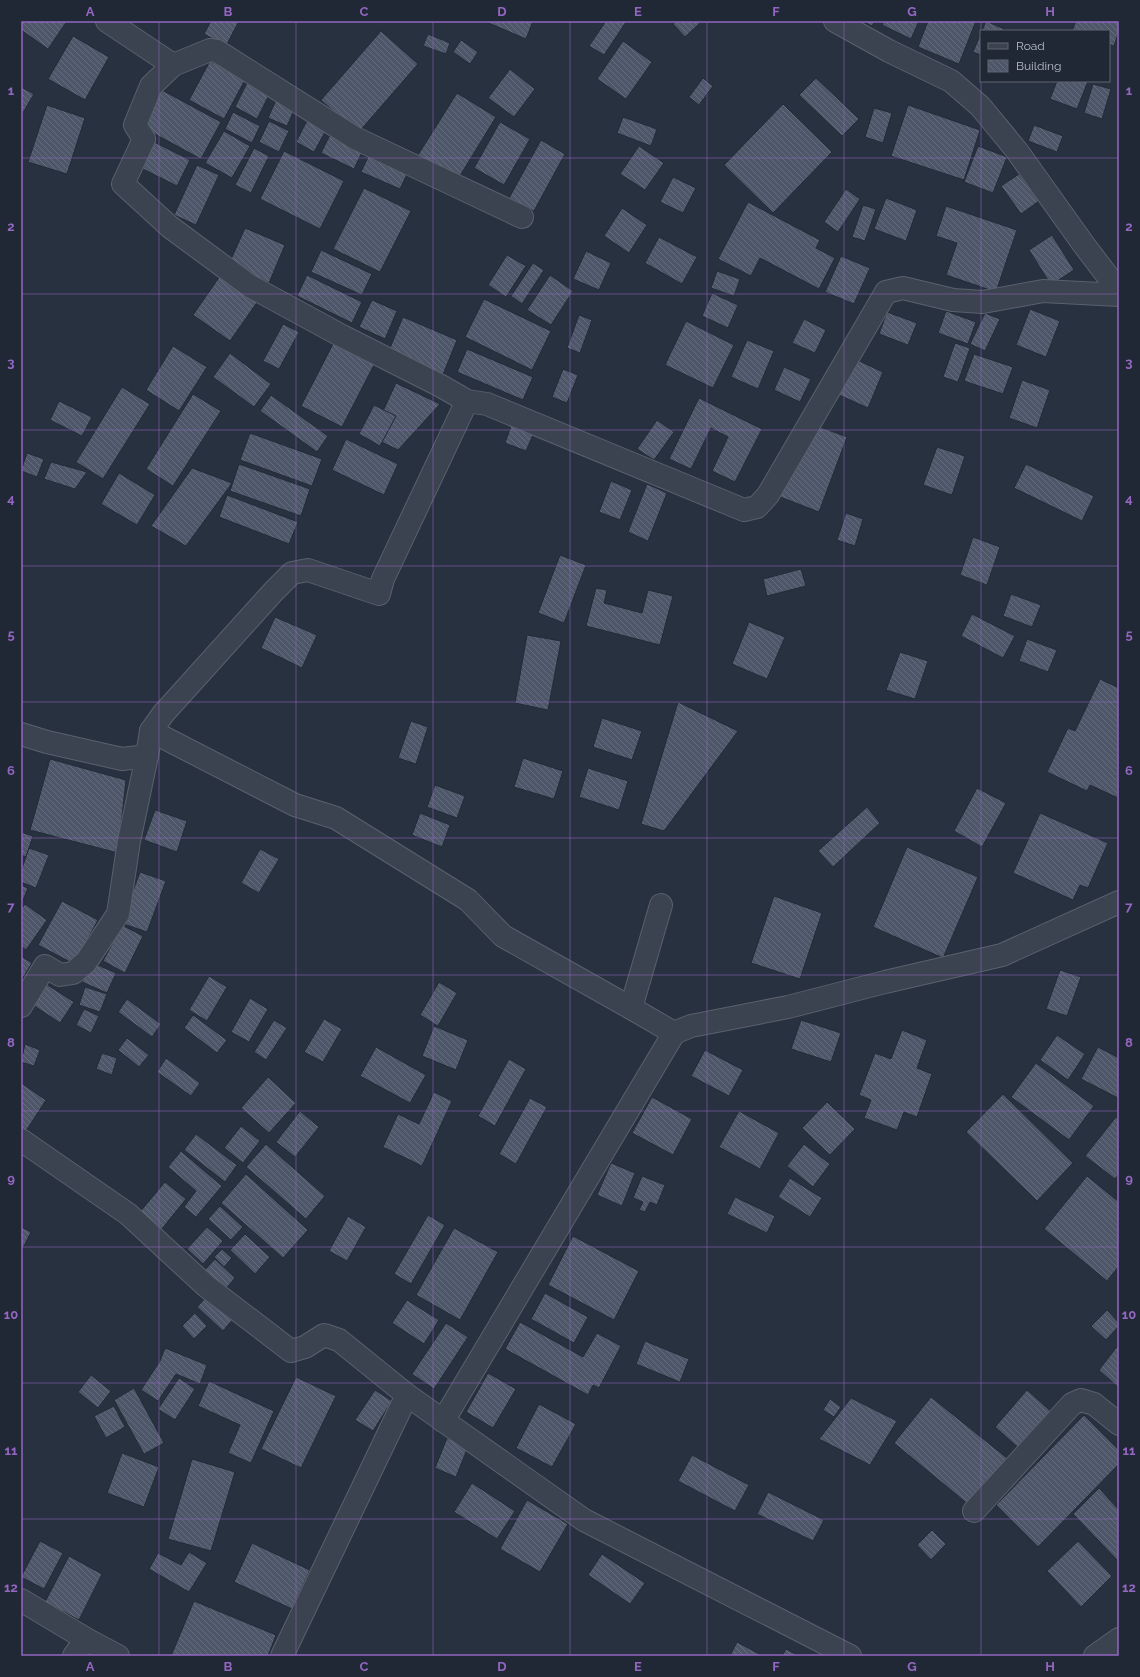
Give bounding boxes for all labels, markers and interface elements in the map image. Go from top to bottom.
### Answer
text: A [86,4,95,19]
text: B [224,4,233,19]
text: C [360,4,369,19]
text: D [497,4,507,19]
text: E [634,4,642,19]
text: F [772,4,780,19]
text: G [907,4,917,19]
text: H [1045,4,1055,19]
legend [980,30,1110,82]
text: Road [1016,39,1045,53]
text: Building [1016,59,1062,73]
text: 1 [8,83,15,98]
text: 1 [1126,83,1133,98]
text: 2 [7,219,15,234]
text: 2 [1125,219,1133,234]
text: 3 [7,355,15,370]
text: 3 [1125,355,1133,370]
text: 4 [7,491,15,506]
text: 4 [1125,491,1133,506]
text: 5 [7,627,15,642]
text: 5 [1125,627,1133,642]
text: 6 [7,763,15,778]
text: 6 [1125,763,1133,778]
text: 7 [7,899,15,914]
text: 7 [1125,899,1133,914]
text: 8 [7,1035,15,1050]
text: 8 [1125,1035,1133,1050]
text: 9 [7,1171,15,1186]
text: 9 [1125,1171,1133,1186]
text: 10 [4,1307,18,1322]
text: 10 [1122,1307,1136,1322]
text: 11 [5,1443,18,1458]
text: 11 [1123,1443,1136,1458]
text: 12 [4,1580,18,1595]
text: 12 [1122,1580,1136,1595]
text: A [86,1659,95,1674]
text: B [224,1659,233,1674]
text: C [360,1659,369,1674]
text: D [497,1659,507,1674]
text: E [634,1659,642,1674]
text: F [772,1659,780,1674]
text: G [907,1659,917,1674]
text: H [1045,1659,1055,1674]

